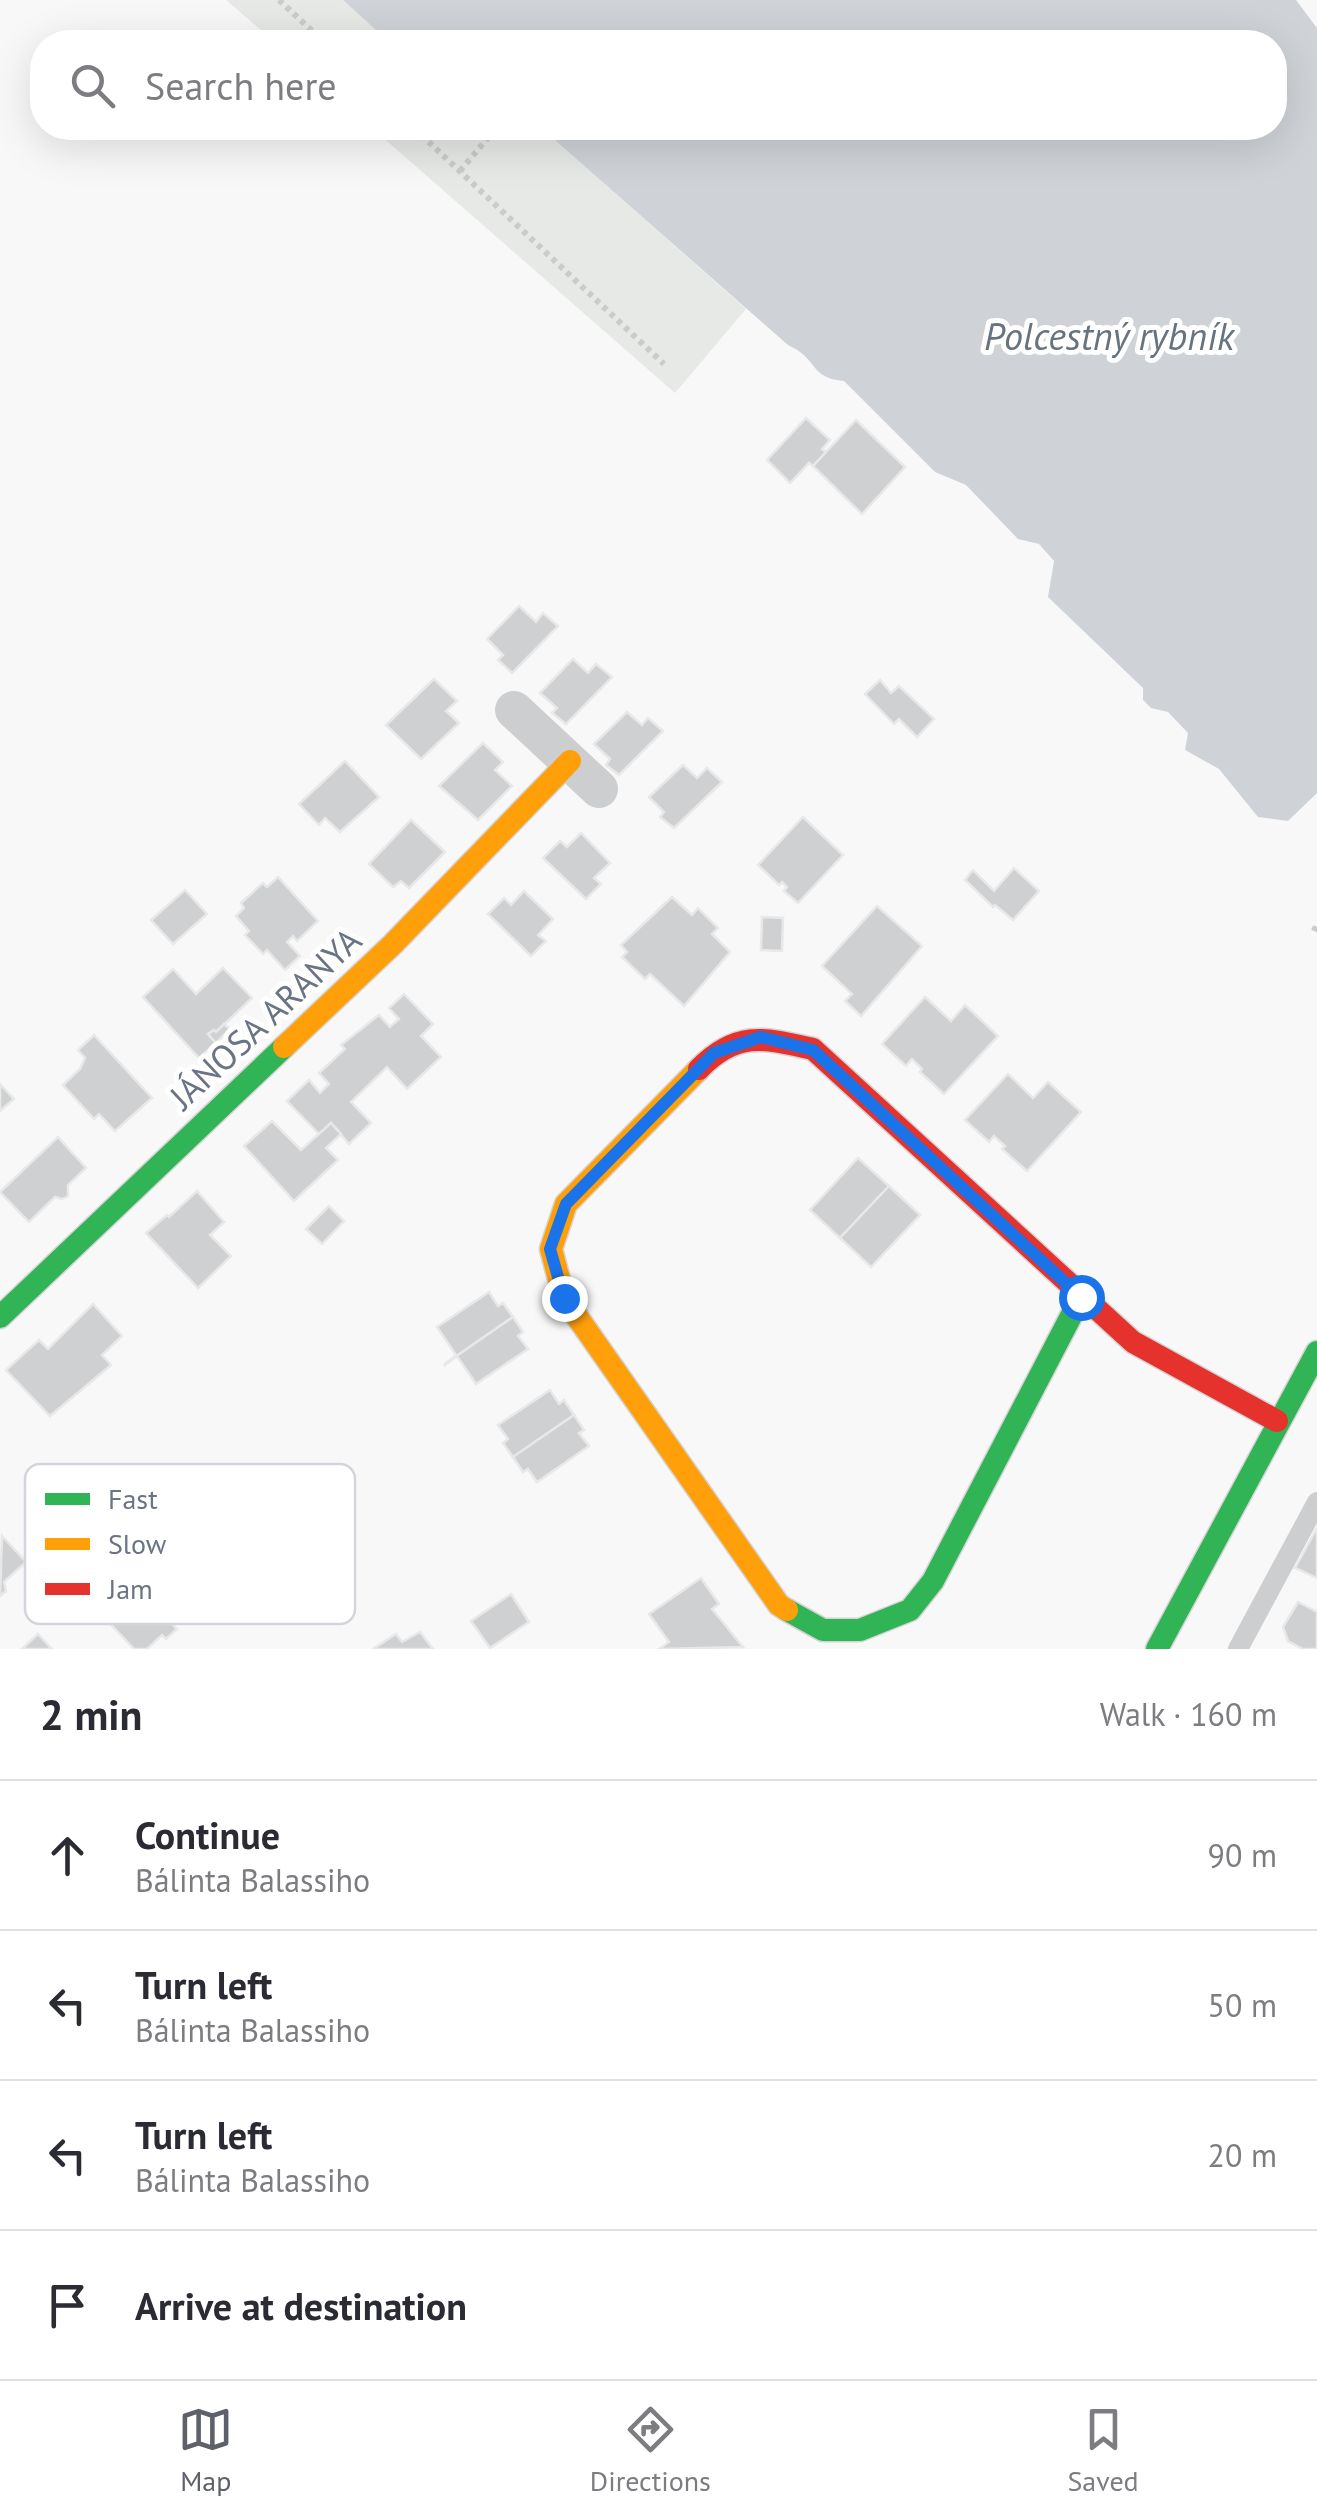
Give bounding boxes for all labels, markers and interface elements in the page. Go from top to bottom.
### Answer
search box [30,30,1287,140]
icon: search [65,58,120,113]
text: Search here [145,61,337,110]
water label: Polcestný rybník [984,311,1236,360]
street label: JÁNOSA ARANYA [158,917,371,1120]
route start [1059,1275,1105,1321]
route end [542,1276,588,1322]
legend [25,1464,355,1624]
text: Fast [108,1480,158,1517]
text: Slow [108,1525,167,1562]
text: Jam [107,1570,153,1607]
text: 2 min [40,1687,142,1742]
text: Walk · 160 m [1100,1693,1277,1735]
text: Continue [135,1810,280,1859]
icon: ahead [40,1828,95,1883]
text: 90 m [1208,1834,1277,1876]
text: Bálinta Balassiho [135,1859,370,1901]
text: Turn left [135,1960,272,2009]
icon: left [40,1978,95,2033]
text: 50 m [1208,1984,1277,2026]
text: Bálinta Balassiho [135,2009,370,2051]
text: Turn left [135,2110,272,2159]
icon: left [40,2128,95,2183]
text: 20 m [1208,2134,1277,2176]
text: Bálinta Balassiho [135,2159,370,2201]
icon: arrive [40,2278,95,2333]
text: Arrive at destination [135,2281,467,2330]
tab: Map [178,2402,233,2499]
tab: Directions [590,2402,711,2499]
tab: Saved [1067,2402,1139,2499]

